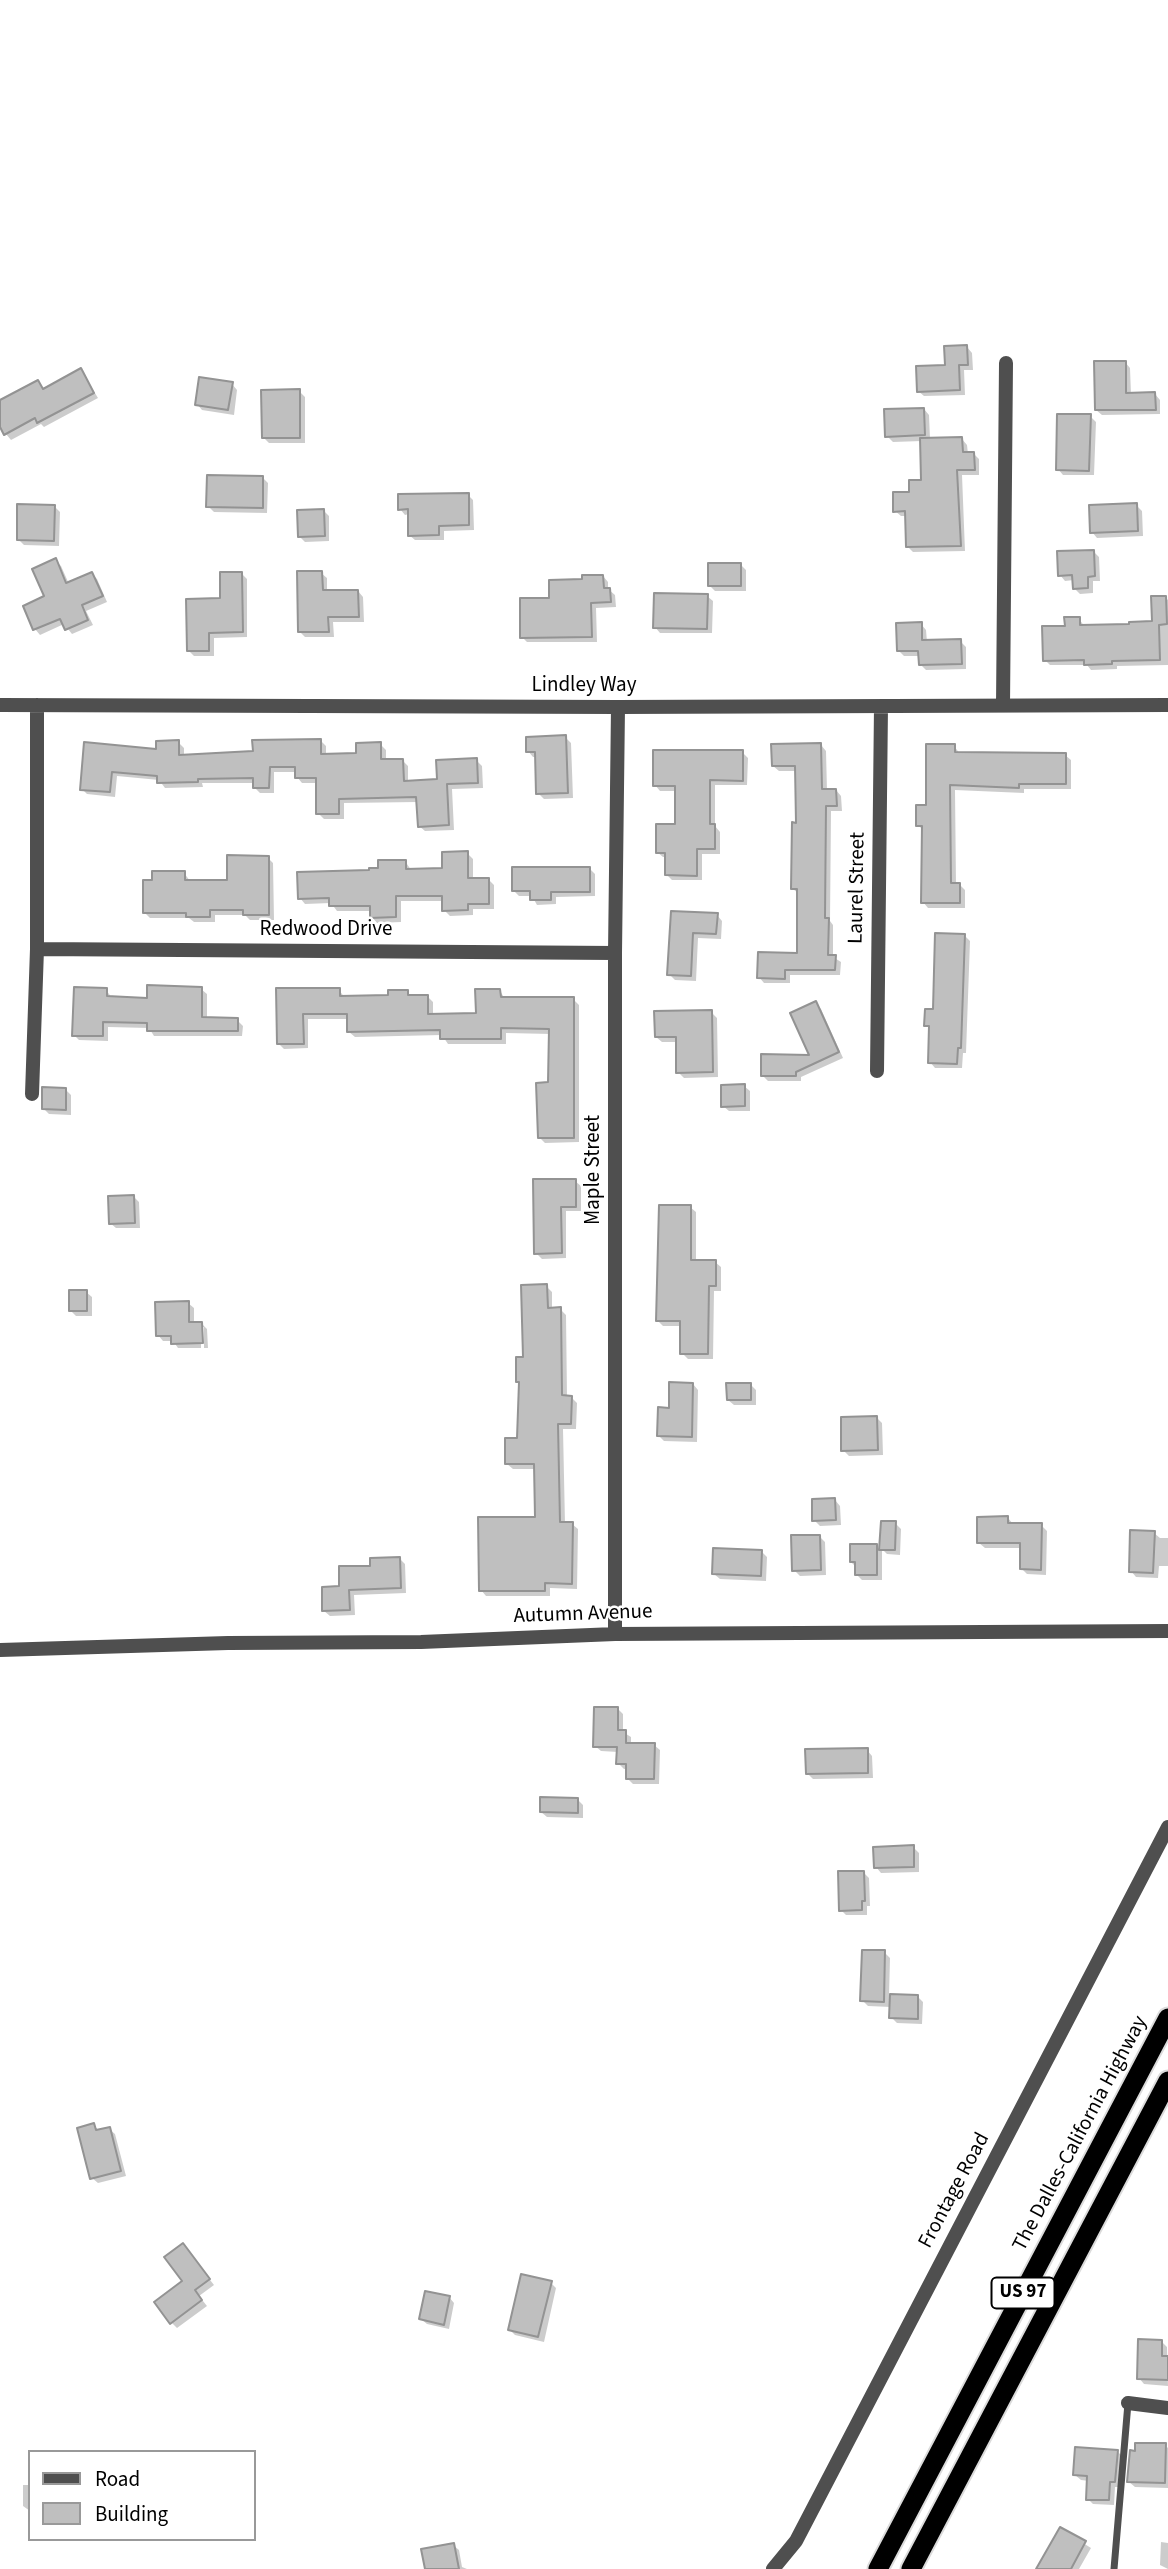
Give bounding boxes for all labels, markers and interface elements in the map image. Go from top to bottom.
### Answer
street label: Lindley Way [532,673,636,699]
street label: Laurel Street [844,832,872,944]
street label: Redwood Drive [260,917,392,943]
street label: Maple Street [581,1115,607,1225]
street label: Autumn Avenue [513,1600,653,1630]
street label: The Dalles-California Highway [1008,2012,1154,2256]
street label: Frontage Road [914,2129,996,2253]
road number: US 97 [992,2278,1054,2308]
legend [28,2450,256,2541]
text: Road [95,2464,140,2494]
text: Building [95,2499,168,2529]

